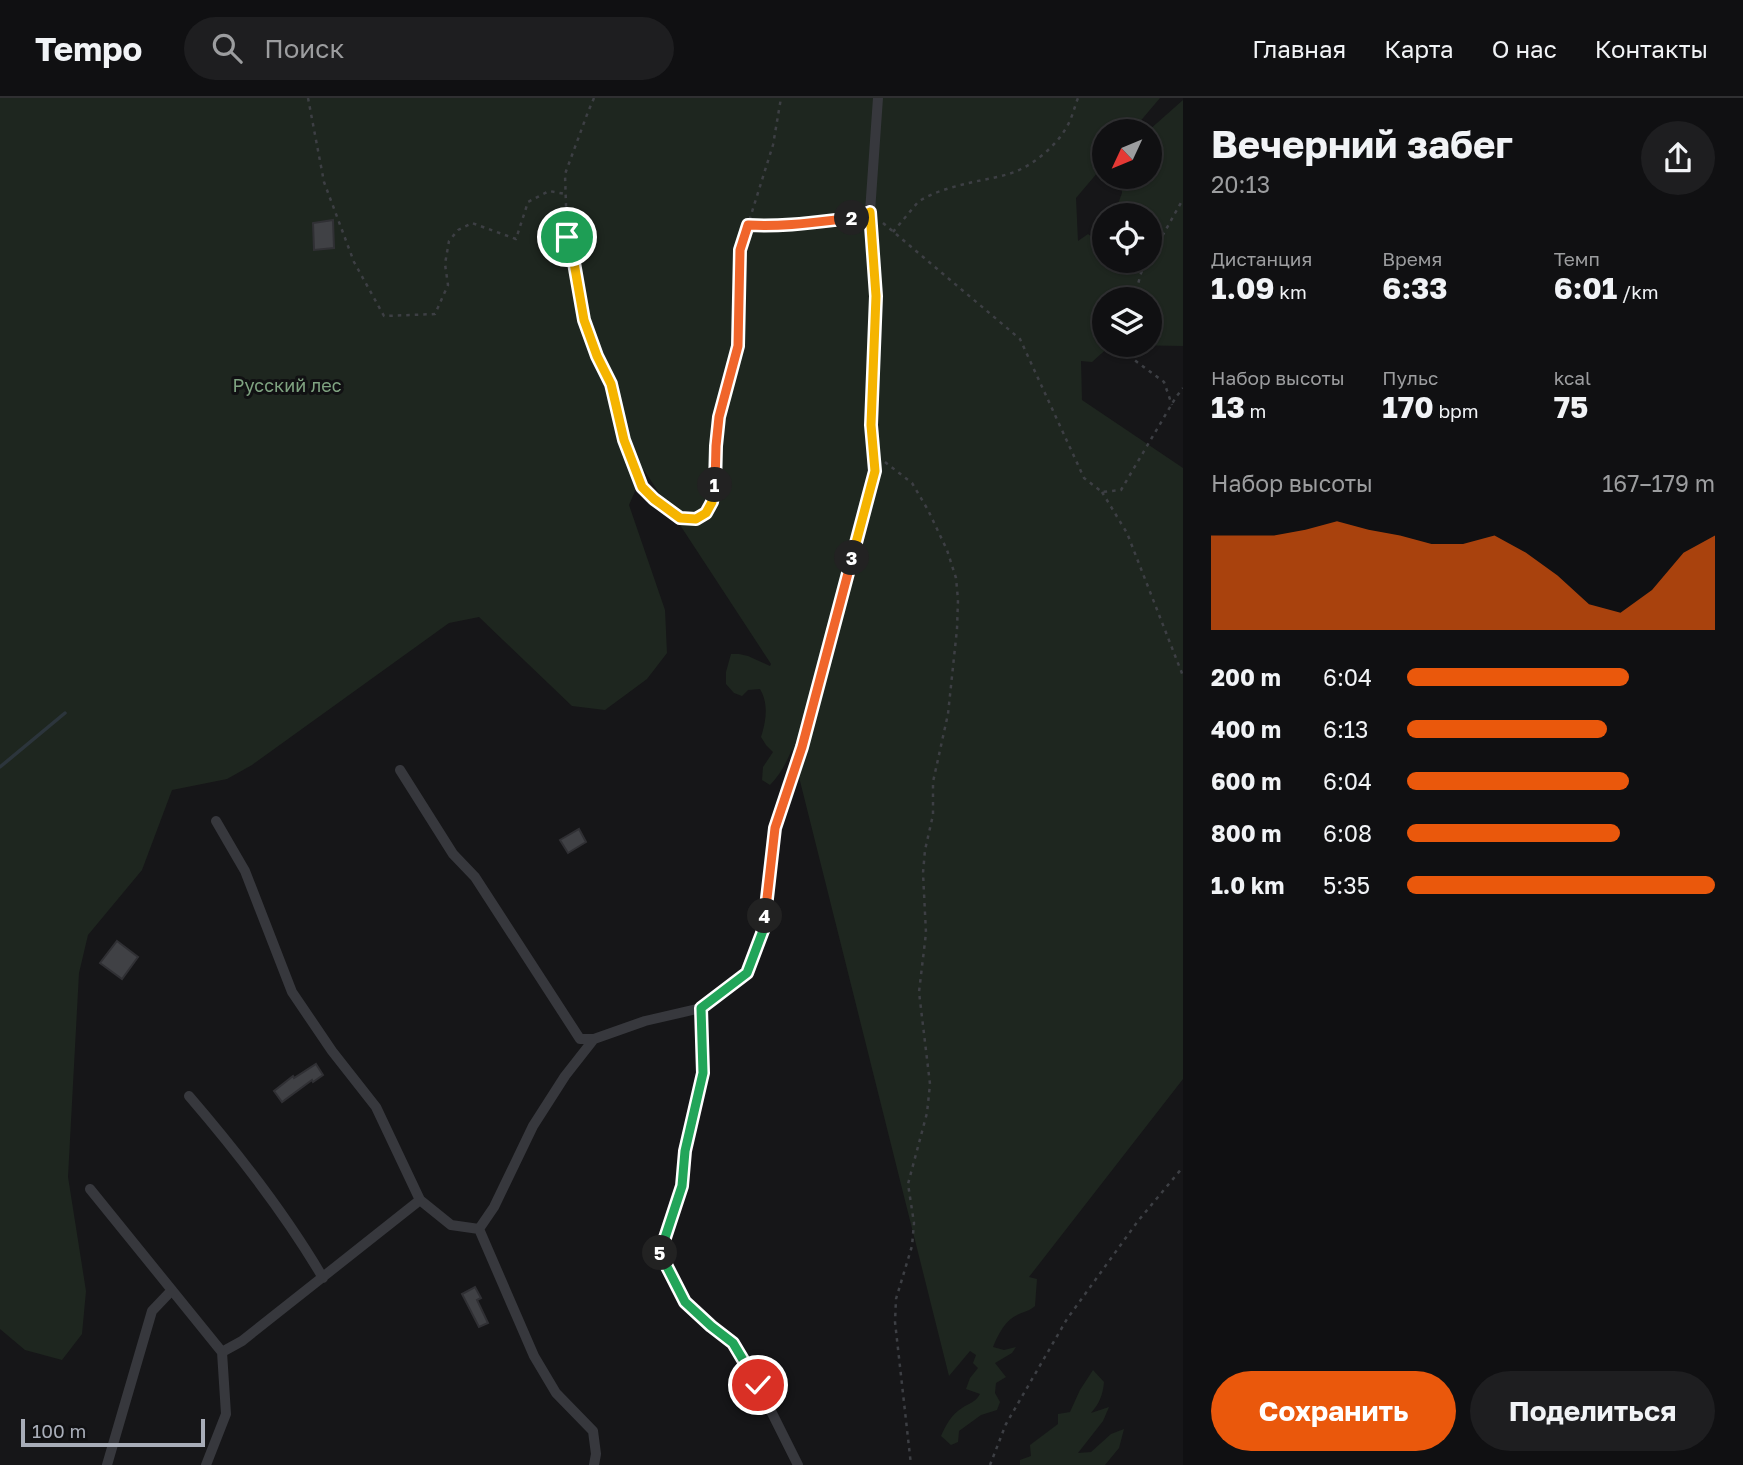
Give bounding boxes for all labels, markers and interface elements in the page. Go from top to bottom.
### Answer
search box [184,17,674,80]
text: Tempo [35,29,142,68]
icon: search [208,29,246,67]
text: Поиск [264,33,344,64]
text: Главная [1252,34,1346,63]
text: Карта [1384,34,1454,63]
text: О нас [1492,34,1557,63]
text: Контакты [1595,34,1708,63]
north arrow [1092,119,1162,189]
map controls [1092,119,1162,357]
text: Вечерний забег [1211,121,1513,166]
button: share [1641,121,1715,195]
text: 20:13 [1211,170,1270,198]
pin: 2 [834,200,870,236]
button: locate [1092,203,1162,273]
text: 2 [846,206,857,229]
pin [537,207,597,267]
icon: arrive [548,218,586,256]
text: Дистанция [1211,247,1312,270]
text: Время [1382,247,1442,270]
text: Темп [1554,247,1600,270]
text: 1.09 [1211,270,1275,306]
text: 6:33 [1382,270,1448,306]
text: 6:01 [1554,270,1617,306]
text: km [1275,280,1307,303]
text: /km [1617,280,1659,303]
button: layers [1092,287,1162,357]
text: Набор высоты [1211,366,1345,389]
text: Пульс [1382,366,1438,389]
text: kcal [1554,366,1591,389]
park label: Русский лес [232,374,342,396]
text: 13 [1211,389,1245,425]
text: 170 [1382,389,1434,425]
text: 75 [1554,389,1588,425]
text: m [1245,399,1266,422]
text: bpm [1434,399,1479,422]
pin: 1 [698,468,732,502]
text: Набор высоты [1211,469,1373,497]
text: 167–179 m [1602,469,1715,497]
text: 1 [710,473,719,496]
pin: 3 [834,540,870,575]
text: 3 [846,546,857,569]
text: 200 m [1211,663,1281,691]
text: 6:04 [1323,663,1372,691]
text: 400 m [1211,715,1281,743]
text: 6:13 [1323,715,1368,743]
text: 600 m [1211,767,1281,795]
text: 6:04 [1323,767,1372,795]
text: 800 m [1211,819,1282,847]
text: 6:08 [1323,819,1372,847]
text: 1.0 km [1211,871,1284,899]
text: 5:35 [1323,871,1370,899]
pin: 4 [748,898,782,934]
text: 4 [759,904,770,927]
pin: 5 [642,1236,678,1270]
text: 5 [654,1241,665,1264]
pin [728,1355,788,1415]
icon: check [739,1366,777,1404]
button: Сохранить [1211,1371,1456,1451]
button: Поделиться [1470,1371,1715,1451]
scale bar [21,1416,205,1448]
text: 100 m [32,1419,86,1442]

